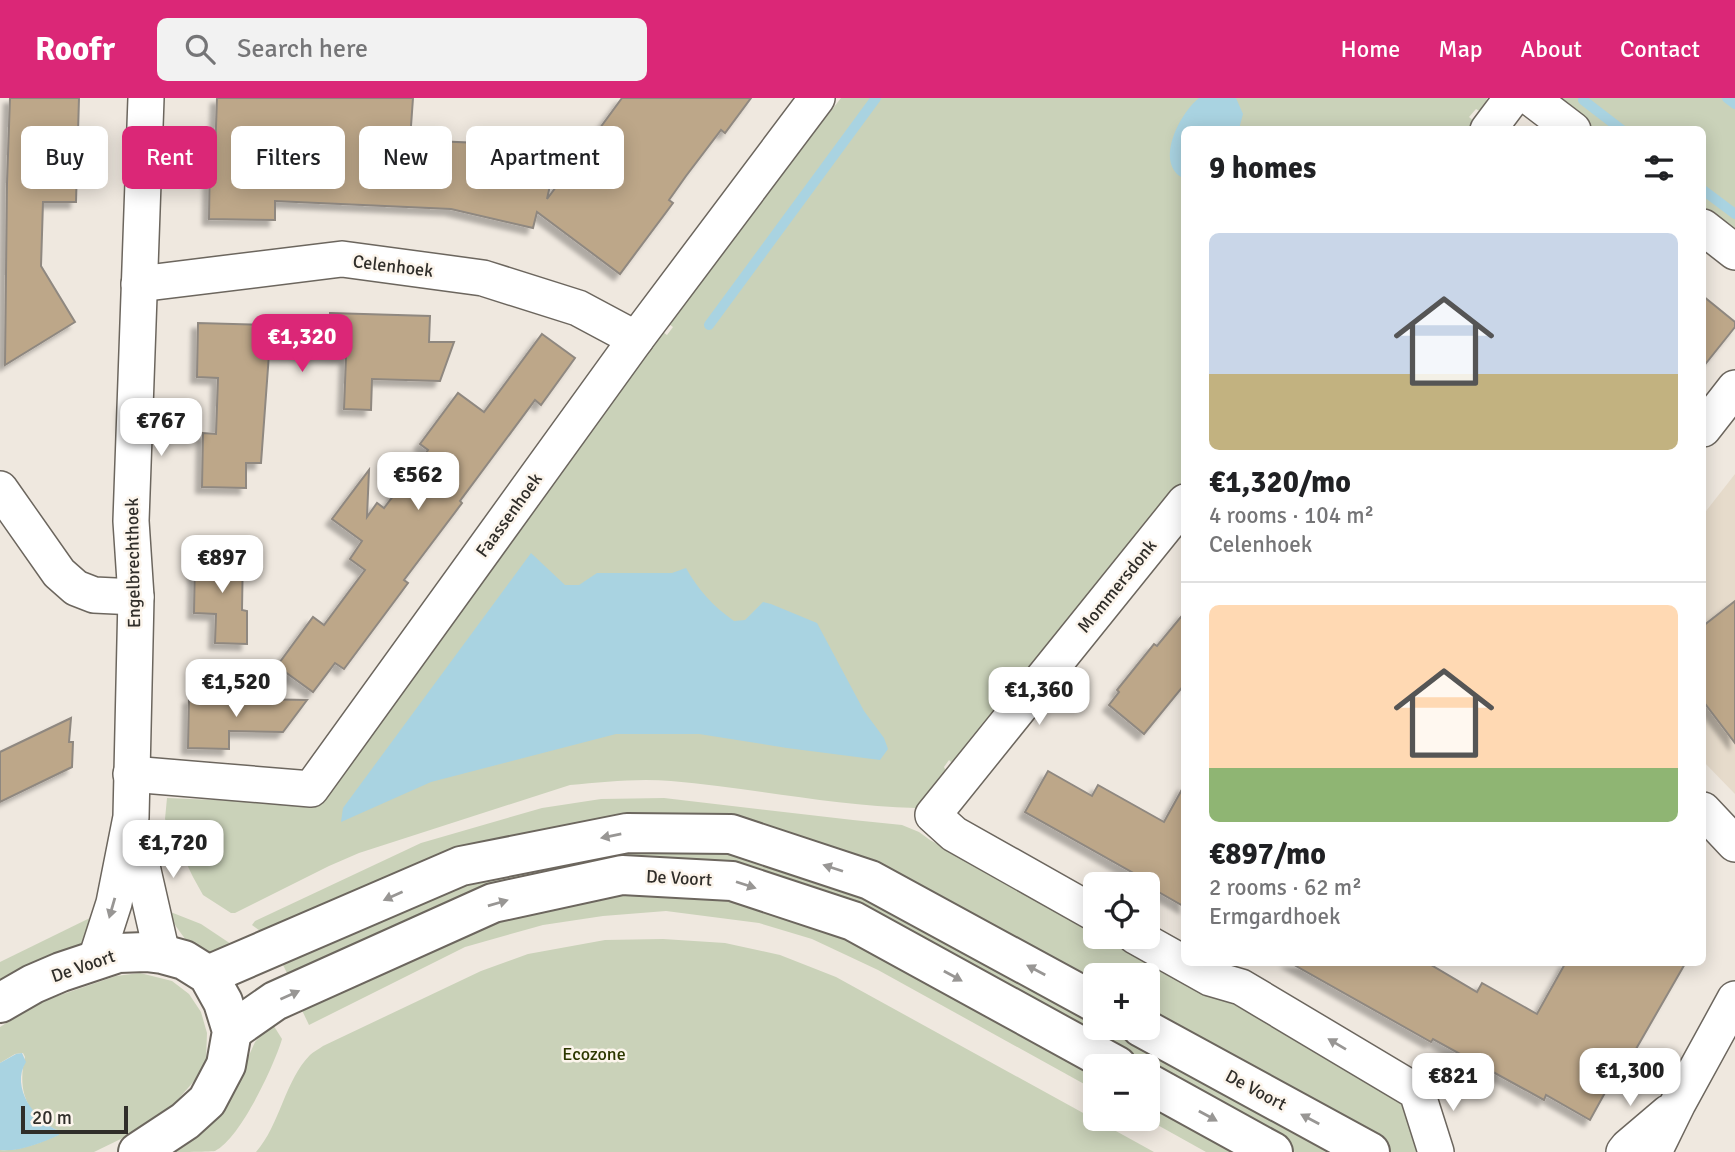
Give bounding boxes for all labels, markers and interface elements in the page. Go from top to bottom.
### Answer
search box [157,18,647,81]
text: Roofr [35,29,115,70]
icon: search [181,30,219,68]
text: Search here [237,33,368,65]
text: Home [1340,34,1400,64]
text: Map [1438,34,1483,64]
text: About [1521,34,1582,64]
text: Contact [1620,34,1700,64]
chip: Buy [21,126,108,189]
chip: Rent [122,126,217,189]
chip: Filters [231,126,345,189]
chip: New [359,126,452,189]
chip: Apartment [466,126,624,189]
icon: filters [1640,149,1678,187]
text: 9 homes [1209,150,1316,187]
street label: Celenhoek [352,250,434,282]
icon: home [1381,278,1507,404]
pin: €1,320 [245,314,359,374]
text: €1,320 [268,322,336,351]
pin: €767 [120,398,202,458]
text: €767 [136,406,186,435]
pin: €562 [377,452,459,512]
text: €562 [393,460,443,489]
text: €1,320/mo [1209,464,1351,501]
street label: Faassenhoek [471,469,547,561]
street label: Engelbrechthoek [121,498,145,628]
text: 4 rooms · 104 m² [1209,501,1374,530]
text: Celenhoek [1209,530,1312,559]
street label: Mommersdonk [1073,535,1161,637]
pin: €897 [181,536,263,595]
text: €897 [197,543,247,572]
icon: home [1381,650,1507,776]
pin: €1,520 [179,660,293,719]
text: €1,520 [202,667,270,696]
pin: €1,360 [982,668,1096,727]
text: €1,360 [1005,675,1073,704]
pin: €1,720 [116,820,230,880]
text: €1,720 [139,828,207,857]
one-way arrow [600,831,622,842]
text: €897/mo [1209,836,1326,873]
one-way arrow [822,862,843,873]
street label: De Voort [645,865,713,891]
map controls [1083,872,1160,1131]
button: locate [1083,872,1160,949]
text: 2 rooms · 62 m² [1209,873,1362,902]
one-way arrow [735,881,756,891]
one-way arrow [382,891,403,902]
one-way arrow [106,897,117,919]
one-way arrow [487,897,508,907]
text: Ermgardhoek [1209,902,1341,931]
street label: De Voort [48,945,118,987]
button: + [1083,963,1160,1040]
one-way arrow [1026,964,1045,976]
one-way arrow [944,970,963,982]
one-way arrow [279,989,300,1000]
one-way arrow [1327,1039,1347,1051]
park label: Ecozone [562,1043,626,1065]
pin: €1,300 [1573,1048,1687,1108]
button: − [1083,1054,1160,1131]
pin: €821 [1412,1054,1494,1113]
text: €1,300 [1596,1056,1664,1085]
text: €821 [1428,1061,1478,1090]
street label: De Voort [1222,1065,1290,1115]
scale bar [21,1103,128,1135]
text: 20 m [32,1106,72,1130]
one-way arrow [1198,1110,1218,1122]
one-way arrow [1300,1114,1320,1126]

